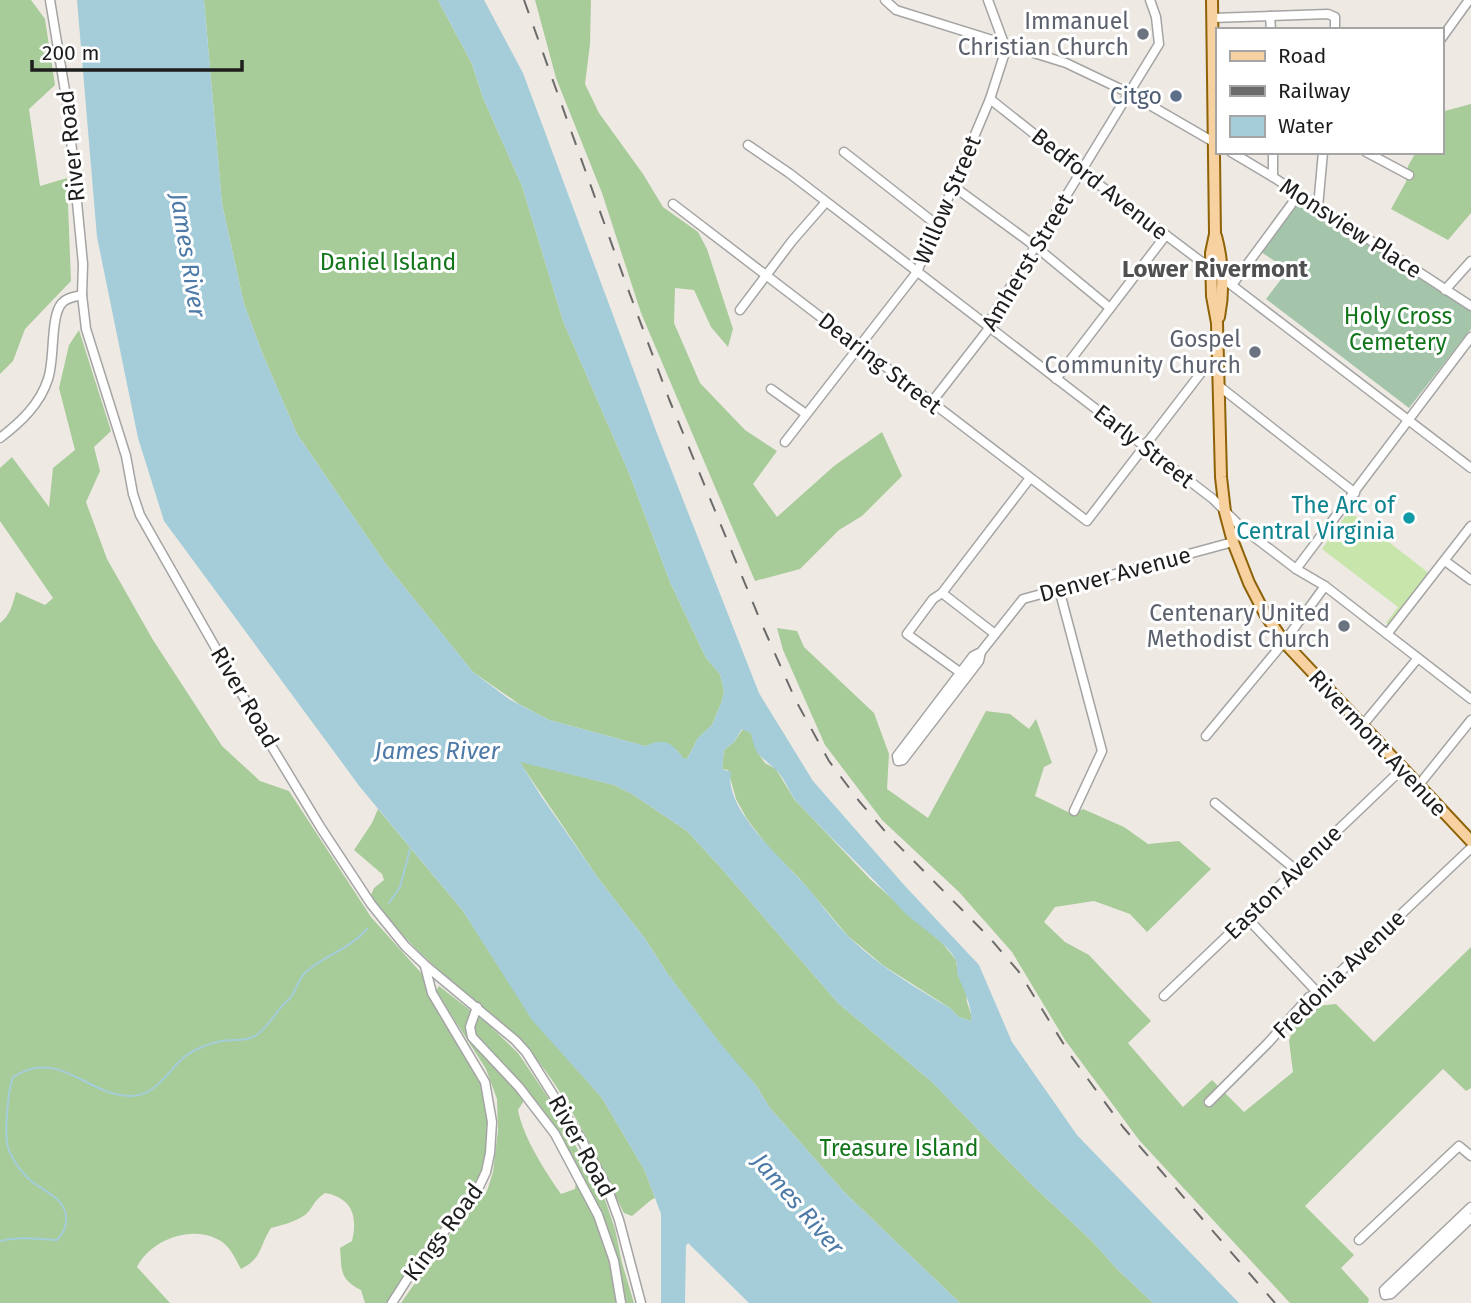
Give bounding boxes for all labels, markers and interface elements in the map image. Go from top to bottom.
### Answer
place label: Immanuel Christian Church [958,7,1129,61]
marker: Immanuel Christian Church [1135,26,1151,42]
scale bar [32,28,242,72]
legend [1216,28,1443,154]
text: 200 m [42,40,99,66]
text: Road [1278,43,1326,69]
text: Railway [1278,78,1351,104]
place label: Citgo [1110,82,1162,110]
marker: Citgo [1168,88,1184,104]
street label: River Road [51,89,91,203]
text: Water [1278,113,1333,139]
street label: Bedford Avenue [1026,122,1174,246]
street label: Willow Street [907,131,987,269]
street label: Monsview Place [1275,172,1427,284]
street label: Amherst Street [975,188,1079,336]
water label: James River [164,189,212,320]
park label: Daniel Island [320,248,456,276]
district label: Lower Rivermont [1122,255,1309,283]
park label: Holy Cross Cemetery [1344,302,1452,356]
street label: Dearing Street [813,306,948,420]
place label: Gospel Community Church [1045,325,1241,379]
marker: Gospel Community Church [1247,344,1263,360]
street label: Early Street [1088,398,1200,494]
place label: The Arc of Central Virginia [1236,491,1397,545]
marker: The Arc of Central Virginia [1401,510,1417,526]
street label: Denver Avenue [1036,540,1194,608]
place label: Centenary United Methodist Church [1147,599,1330,653]
marker: Centenary United Methodist Church [1336,618,1352,634]
street label: River Road [205,641,285,753]
street label: Rivermont Avenue [1303,664,1453,822]
water label: James River [372,737,500,765]
street label: Easton Avenue [1218,819,1348,945]
street label: Fredonia Avenue [1267,904,1411,1044]
street label: River Road [543,1090,621,1202]
park label: Treasure Island [820,1134,978,1162]
water label: James River [745,1146,850,1261]
street label: Kings Road [397,1178,489,1286]

